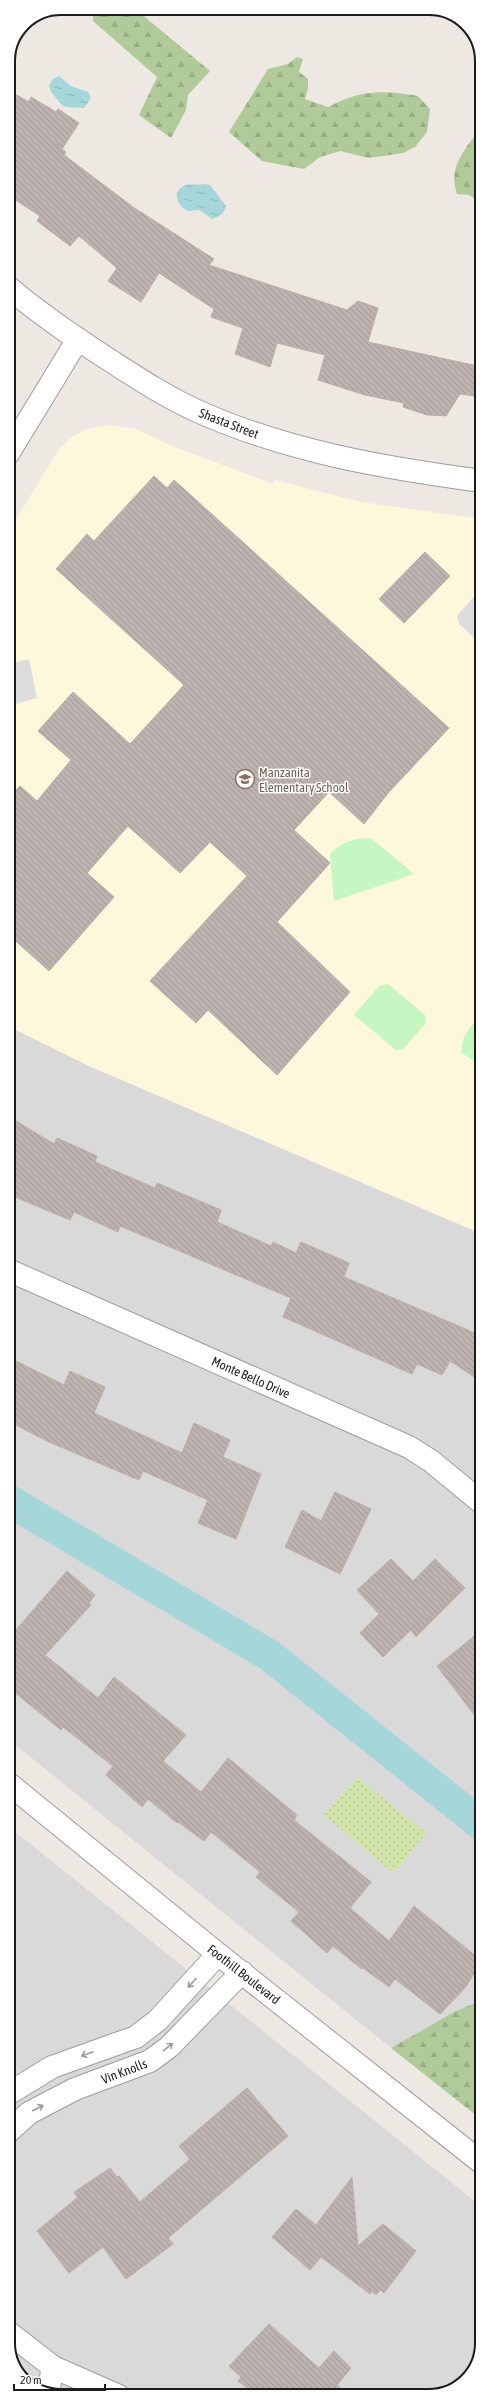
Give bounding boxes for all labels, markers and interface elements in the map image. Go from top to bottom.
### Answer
street label: Shasta Street [197,405,261,442]
place label: Manzanita Elementary School [259,765,349,795]
school or university icon: Manzanita Elementary School [234,768,256,790]
street label: Monte Bello Drive [209,1353,292,1402]
street label: Foothill Boulevard [204,1941,283,2007]
one-way arrow [187,1978,197,1988]
one-way arrow [163,2043,173,2052]
one-way arrow [81,2051,93,2059]
street label: Vin Knolls [99,2056,150,2087]
one-way arrow [32,2104,44,2111]
scale bar [14,2366,105,2392]
text: 20 m [20,2373,42,2387]

